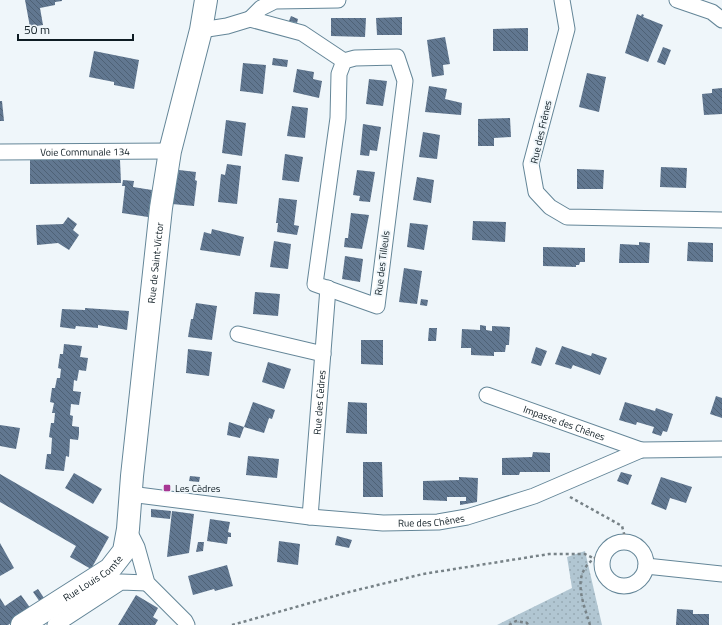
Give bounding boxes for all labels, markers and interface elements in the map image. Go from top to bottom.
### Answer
scale bar [18,16,133,42]
text: 50 m [24,20,50,39]
street label: Rue des Frênes [526,99,556,165]
street label: Voie Communale 134 [40,144,130,159]
street label: Rue de Saint-Victor [143,221,167,304]
street label: Rue des Tilleuls [371,229,393,296]
street label: Rue des Cèdres [309,369,329,435]
street label: Impasse des Chênes [521,401,608,444]
place label: Les Cèdres [175,481,221,496]
marker: Les Cèdres [162,483,172,493]
street label: Rue des Chênes [398,510,466,530]
street label: Rue Louis Comte [60,552,126,605]

